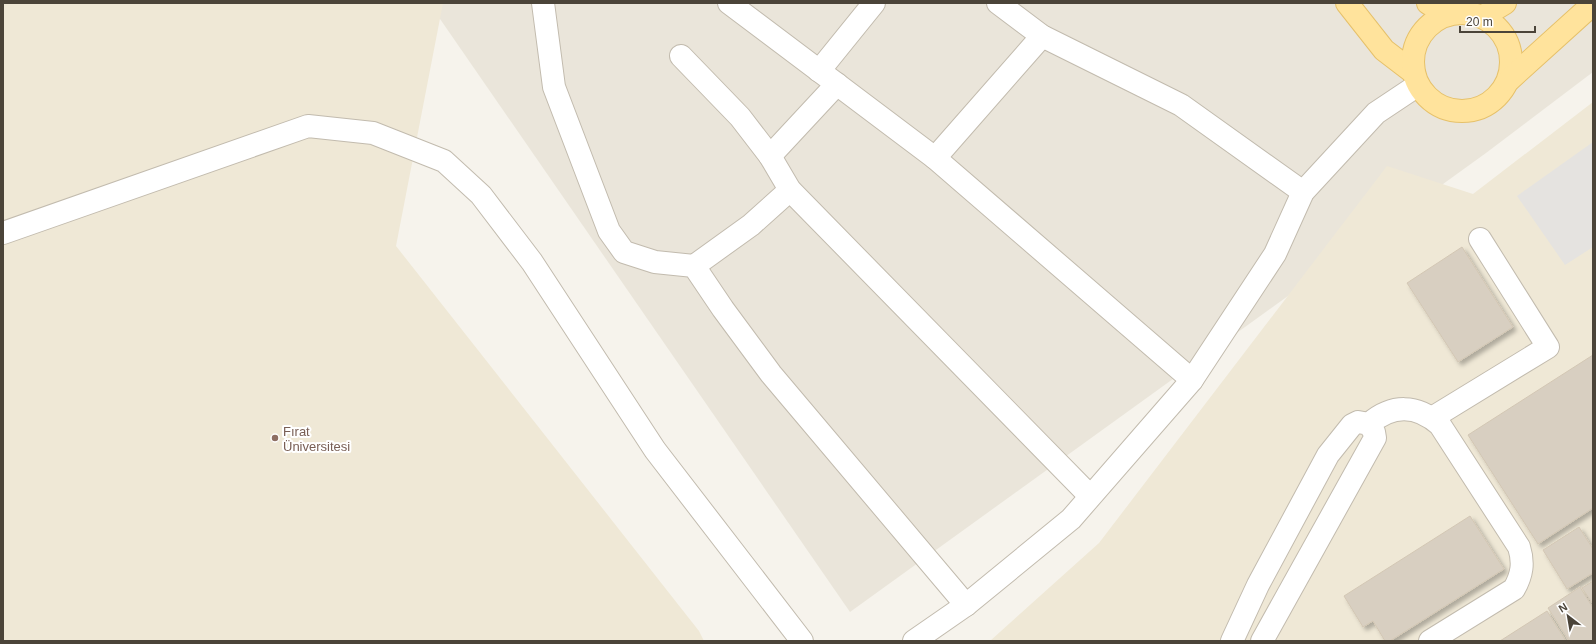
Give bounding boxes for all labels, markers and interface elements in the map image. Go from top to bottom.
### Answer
scale bar [1460,8,1535,34]
text: 20 m [1466,15,1493,29]
place label: Fırat Üniversitesi [283,424,350,454]
marker: Fırat Üniversitesi [270,433,280,443]
north arrow [1548,596,1588,636]
text: N [1556,600,1569,615]

